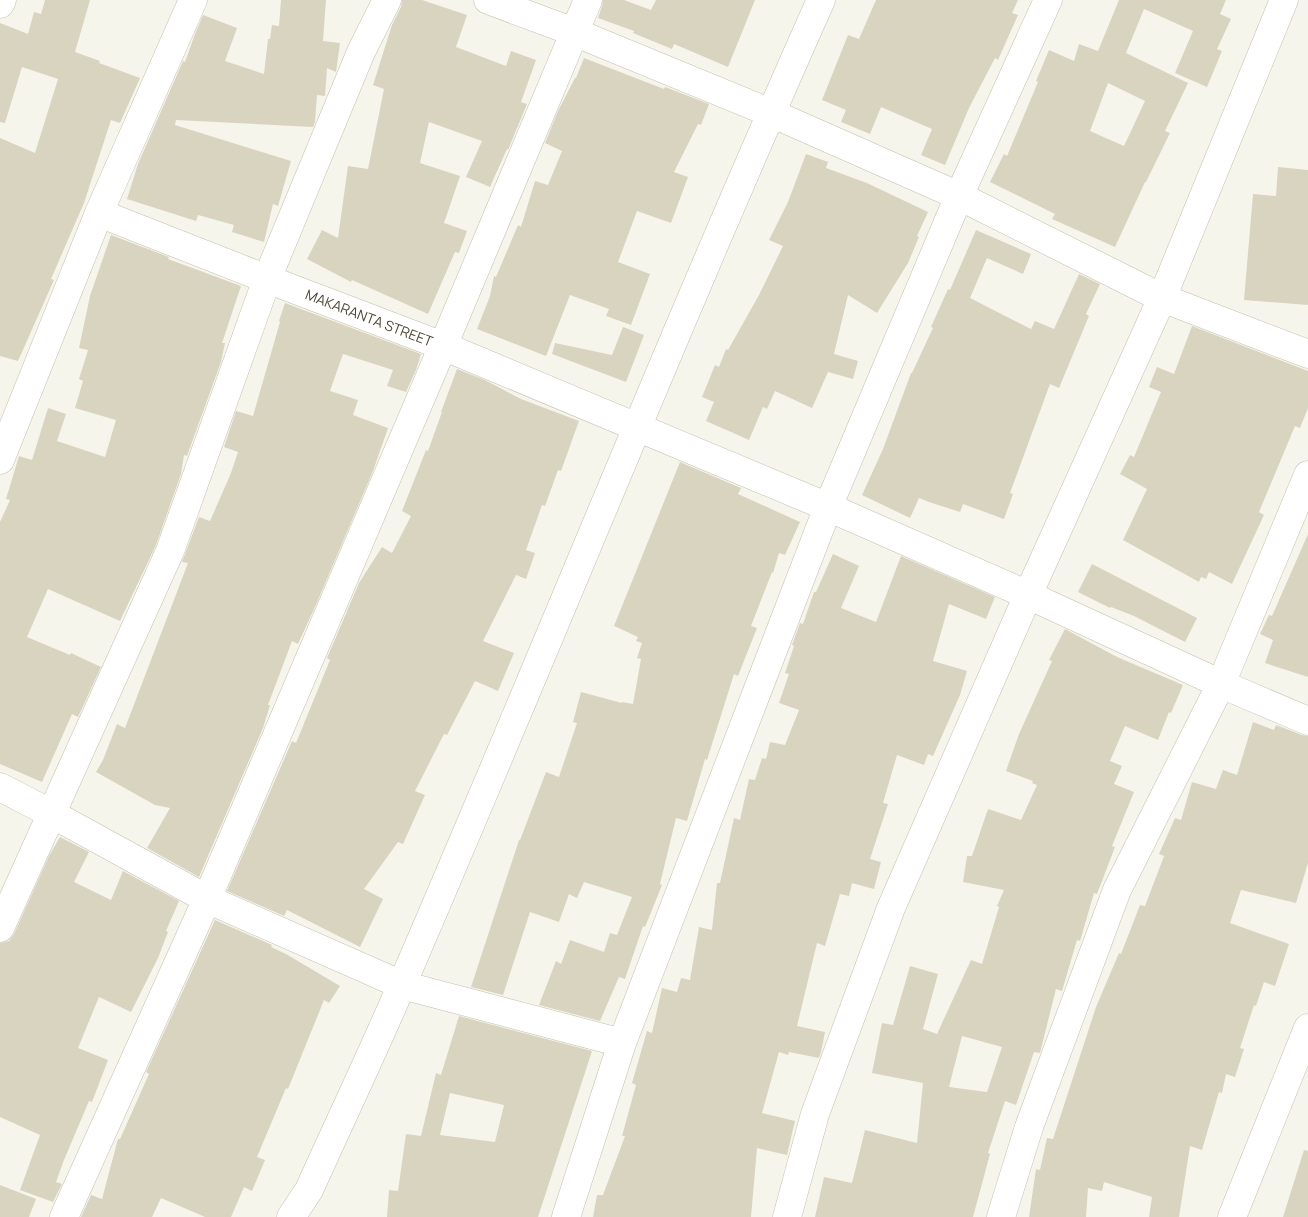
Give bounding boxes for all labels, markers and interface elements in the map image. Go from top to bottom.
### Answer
street label: MAKARANTA STREET [303,284,436,351]

